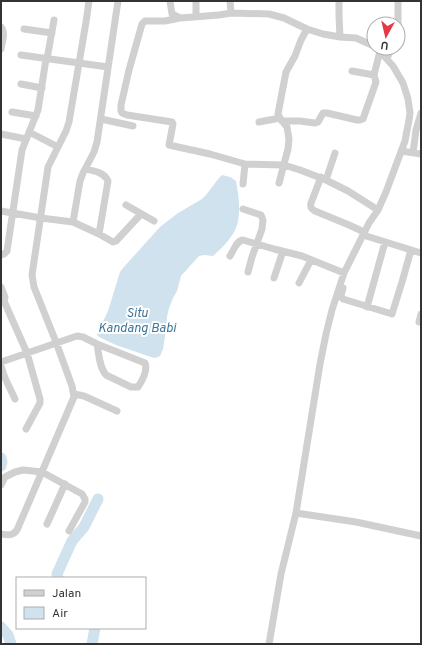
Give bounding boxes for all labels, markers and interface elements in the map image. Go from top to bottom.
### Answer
north arrow [366,16,406,56]
text: U [380,37,390,52]
water label: Situ Kandang Babi [98,306,177,337]
legend [16,577,146,629]
text: Jalan [52,586,81,602]
text: Air [52,606,68,622]

